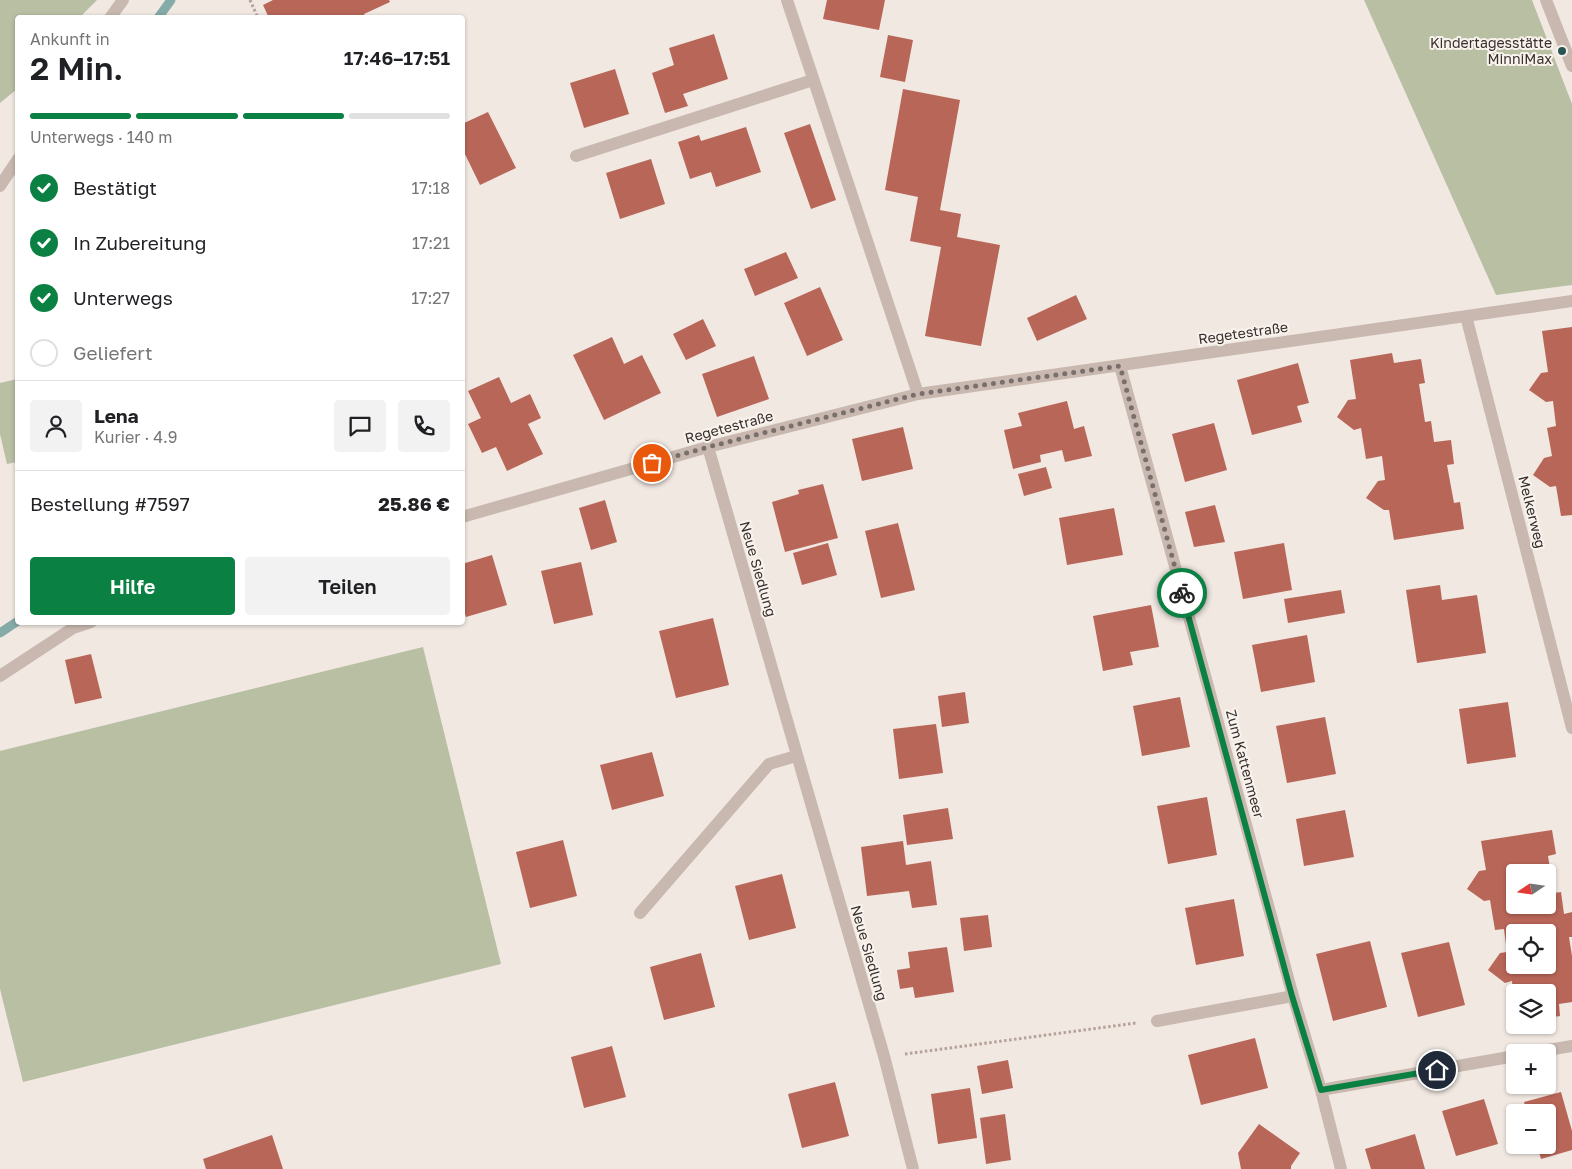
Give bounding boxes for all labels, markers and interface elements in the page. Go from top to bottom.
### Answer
text: Ankunft in [30,29,110,49]
place label: Kindertagesstätte MinniMax [1430,34,1552,67]
marker: Kindertagesstätte MinniMax [1556,45,1568,57]
text: 17:46–17:51 [344,46,450,69]
text: 2 Min. [30,49,123,87]
text: Unterwegs · 140 m [30,127,172,147]
icon: check [30,174,58,202]
text: Bestätigt [73,176,157,199]
text: 17:18 [411,178,450,198]
icon: check [30,229,58,257]
text: In Zubereitung [73,231,206,254]
text: 17:21 [412,233,450,253]
icon: check [30,284,58,312]
text: Unterwegs [73,286,173,309]
text: 17:27 [411,288,450,308]
street label: Regetestraße [1197,318,1289,347]
text: Geliefert [73,341,153,364]
button: person [30,400,82,452]
button: chat [334,400,386,452]
button: phone [398,400,450,452]
text: Lena [94,404,139,427]
street label: Regetestraße [683,407,775,446]
text: Kurier · 4.9 [94,427,178,447]
pin [631,442,673,484]
icon: bag [638,449,666,477]
street label: Melkerweg [1515,474,1550,550]
text: Bestellung #7597 [30,492,190,515]
text: 25.86 € [378,492,450,515]
street label: Neue Siedlung [737,519,780,619]
button: Hilfe [30,557,235,615]
button: Teilen [245,557,450,615]
courier [1157,568,1207,618]
icon: bike [1168,579,1196,607]
street label: Zum Kattenmeer [1223,708,1268,821]
north arrow [1506,864,1556,914]
map controls [1506,864,1556,1154]
street label: Neue Siedlung [848,903,891,1003]
button: locate [1506,924,1556,974]
button: layers [1506,984,1556,1034]
button: + [1506,1044,1556,1094]
pin [1416,1049,1458,1091]
icon: home [1423,1056,1451,1084]
button: − [1506,1104,1556,1154]

